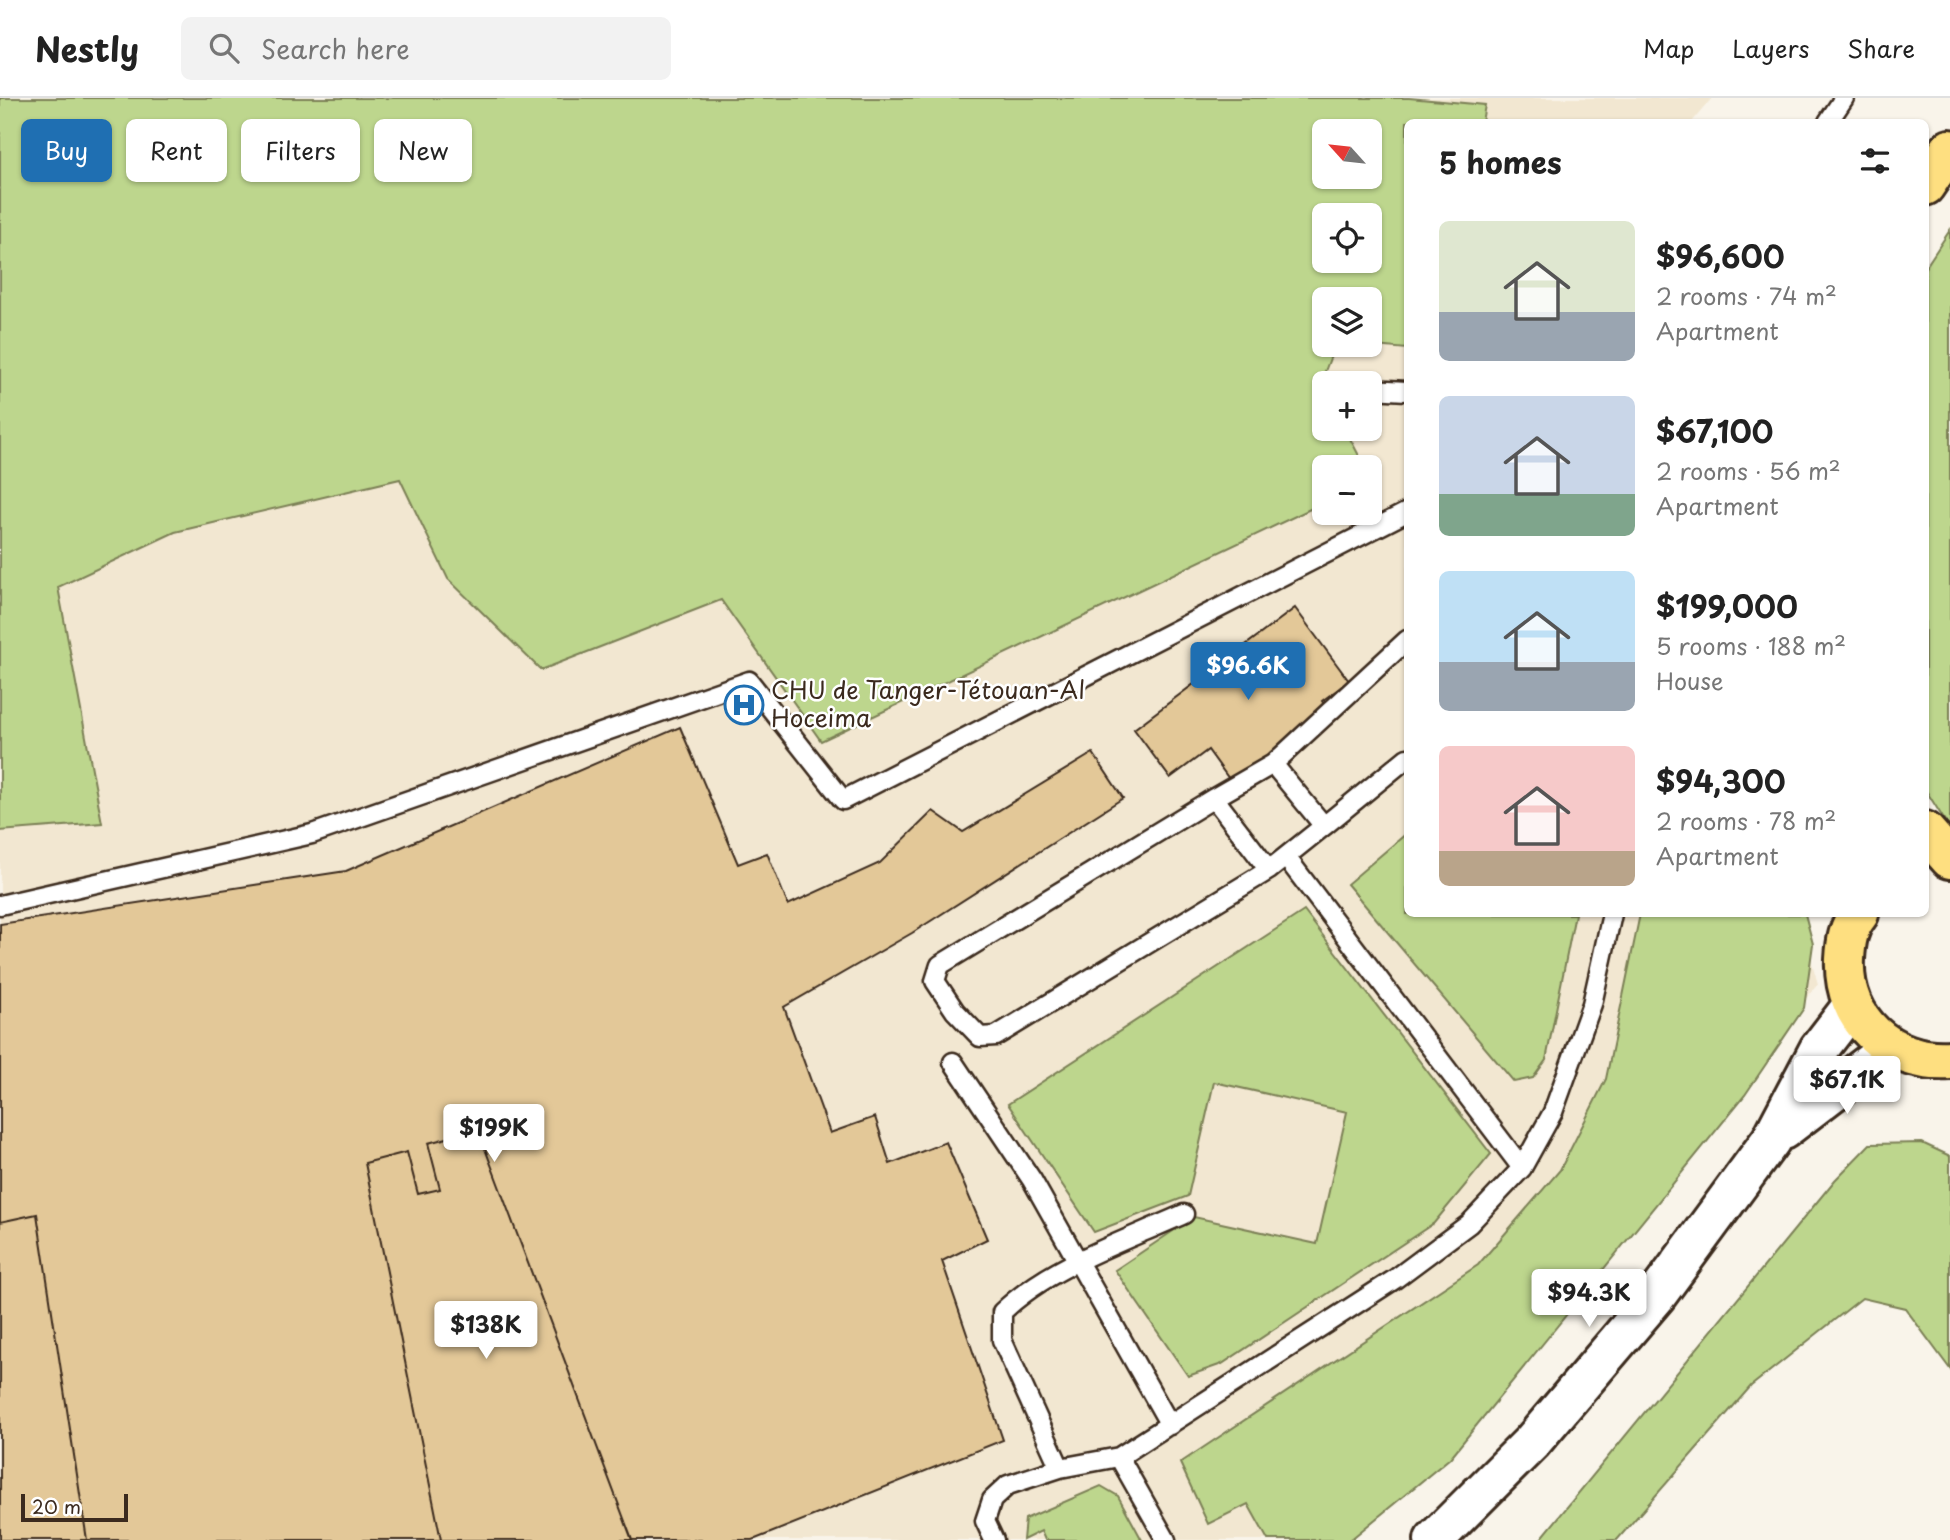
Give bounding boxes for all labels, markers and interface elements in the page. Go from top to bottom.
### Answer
search box [181,17,671,80]
text: Nestly [35,23,139,73]
icon: search [205,29,243,67]
text: Search here [261,29,410,68]
text: Map [1643,30,1694,66]
text: Layers [1732,30,1809,66]
text: Share [1847,30,1915,66]
chip: Buy [21,119,112,182]
chip: Rent [126,119,227,182]
chip: Filters [241,119,360,182]
chip: New [374,119,472,182]
north arrow [1312,119,1382,189]
map controls [1312,119,1382,525]
text: 5 homes [1439,139,1562,184]
icon: filters [1856,142,1894,180]
button: locate [1312,203,1382,273]
text: $96,600 [1656,233,1785,278]
icon: home [1495,249,1579,333]
text: 2 rooms · 74 m² [1656,278,1837,313]
button: layers [1312,287,1382,357]
text: Apartment [1656,313,1779,348]
button: + [1312,371,1382,441]
text: $67,100 [1656,408,1774,453]
icon: home [1495,424,1579,508]
text: 2 rooms · 56 m² [1656,453,1841,488]
button: − [1312,455,1382,525]
text: Apartment [1656,488,1779,523]
text: $199,000 [1656,583,1798,628]
icon: home [1495,599,1579,683]
text: 5 rooms · 188 m² [1656,628,1846,663]
pin: $96.6K [1191,642,1305,702]
text: $96.6K [1206,647,1290,682]
text: House [1656,663,1723,698]
place label: CHU de Tanger-Tétouan-Al Hoceima [771,671,1085,735]
hospital icon: CHU de Tanger-Tétouan-Al Hoceima [723,684,765,726]
text: $94,300 [1656,758,1786,803]
icon: home [1495,774,1579,858]
text: 2 rooms · 78 m² [1656,803,1836,838]
text: Apartment [1656,838,1779,873]
pin: $67.1K [1790,1056,1904,1116]
text: $67.1K [1810,1061,1884,1096]
pin: $199K [445,1104,543,1164]
text: $199K [459,1109,529,1144]
pin: $94.3K [1532,1270,1646,1329]
text: $94.3K [1548,1274,1630,1309]
pin: $138K [437,1302,535,1361]
text: $138K [450,1306,522,1341]
scale bar [21,1491,128,1523]
text: 20 m [32,1492,81,1520]

